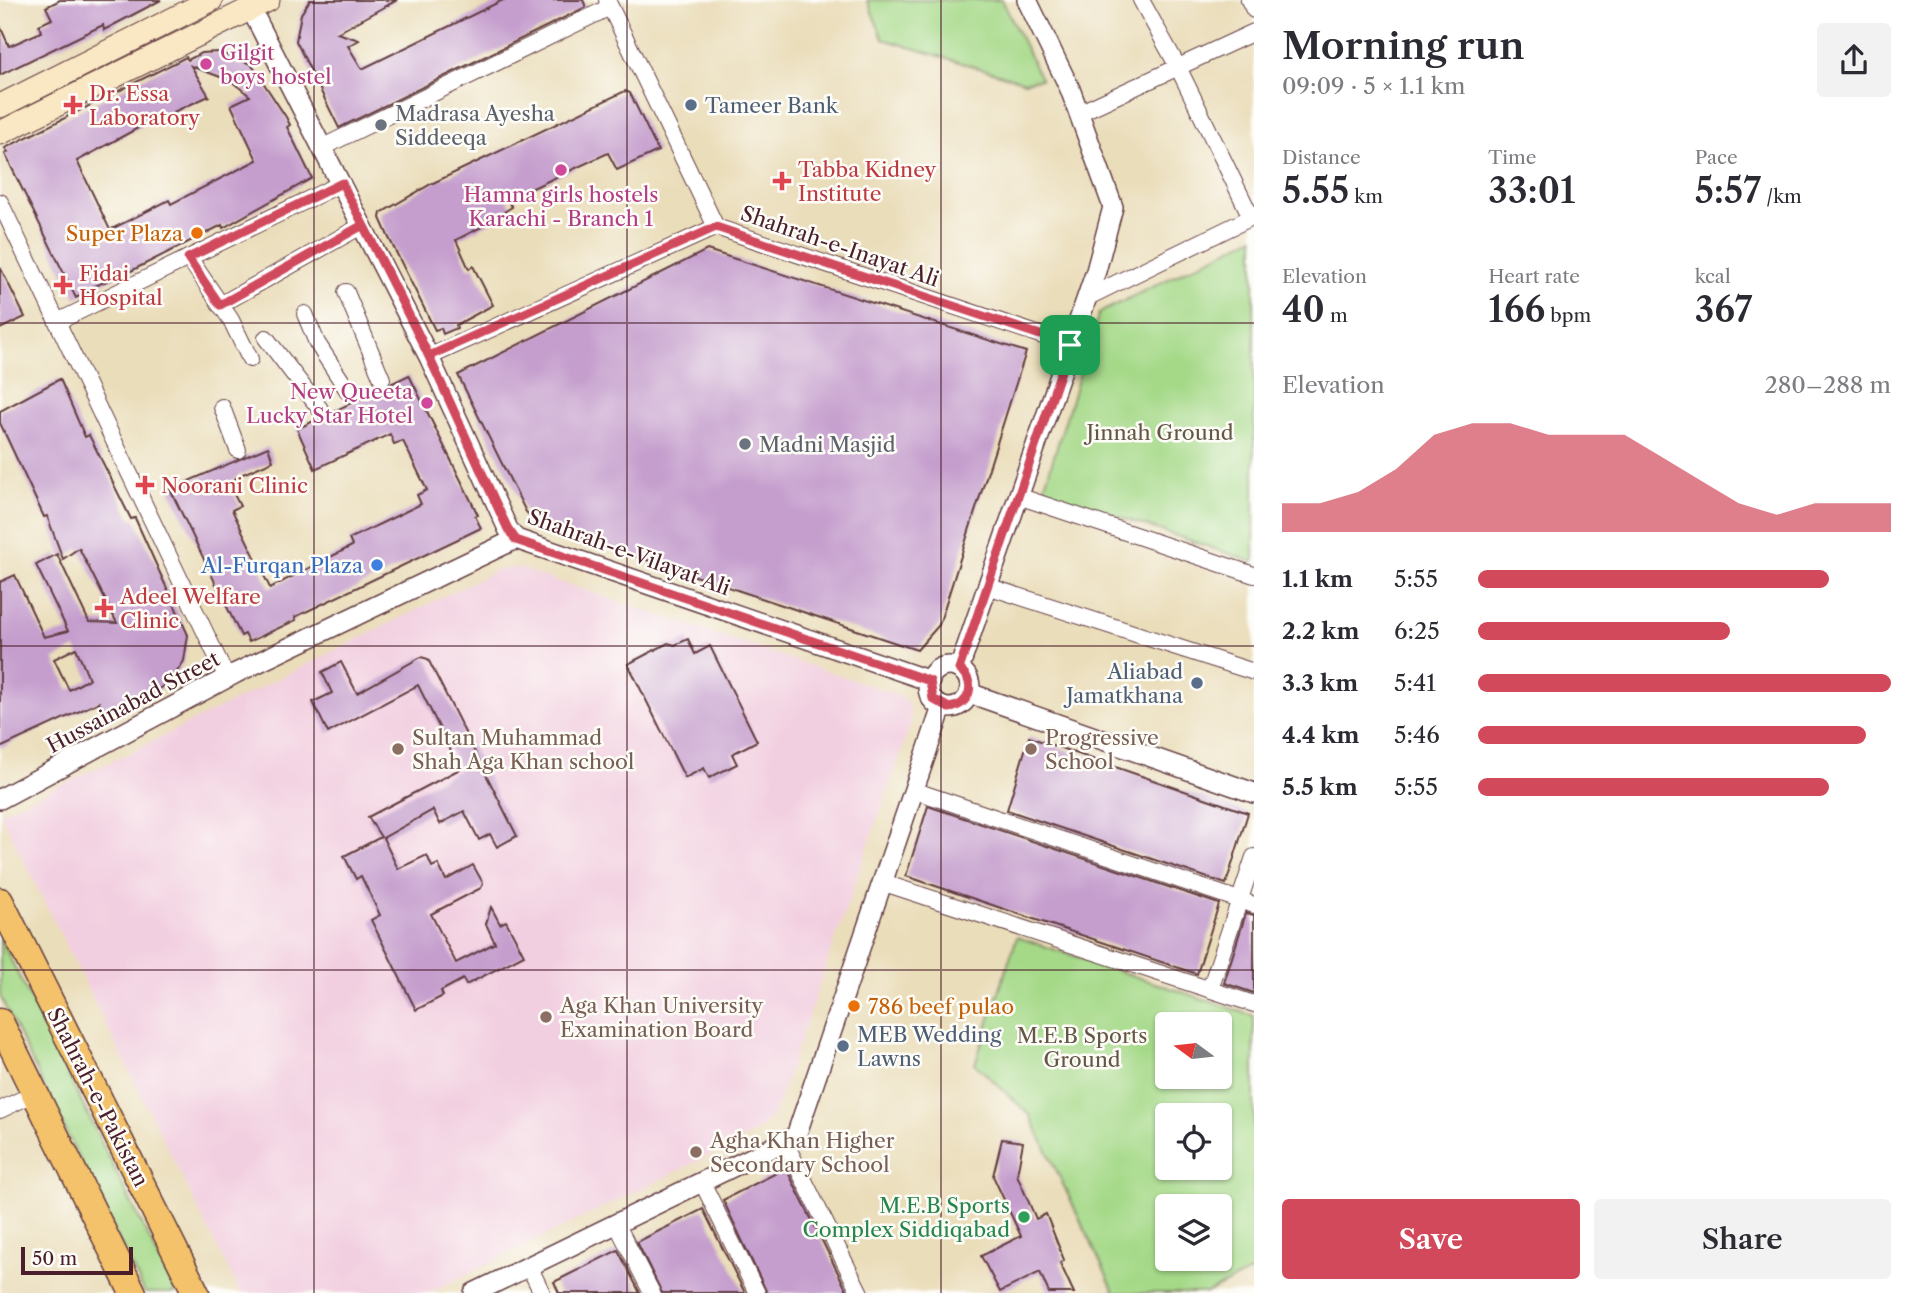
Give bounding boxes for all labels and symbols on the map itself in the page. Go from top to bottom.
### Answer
place label: Gilgit boys hostel [220,40,331,89]
marker: Gilgit boys hostel [198,56,214,72]
place label: Dr. Essa Laboratory [89,81,200,130]
place label: Tameer Bank [705,93,839,118]
marker: Dr. Essa Laboratory [63,95,83,115]
marker: Tameer Bank [683,97,699,113]
place label: Madrasa Ayesha Siddeeqa [395,101,556,150]
marker: Madrasa Ayesha Siddeeqa [373,117,389,133]
place label: Tabba Kidney Institute [798,157,937,206]
marker: Hamna girls hostels Karachi - Branch 1 [553,162,569,178]
marker: Tabba Kidney Institute [772,171,792,191]
place label: Hamna girls hostels Karachi - Branch 1 [464,182,658,231]
street label: Shahrah-e-Inayat Ali [738,200,942,292]
place label: Super Plaza [66,221,184,246]
marker: Super Plaza [189,225,205,241]
place label: Fidai Hospital [79,261,163,310]
marker: Fidai Hospital [53,275,73,295]
pin [1040,315,1100,375]
place label: New Queeta Lucky Star Hotel [246,379,414,428]
marker: New Queeta Lucky Star Hotel [419,395,435,411]
park label: Jinnah Ground [1083,420,1234,445]
place label: Madni Masjid [759,432,896,457]
marker: Madni Masjid [737,436,753,452]
place label: Noorani Clinic [161,473,308,498]
marker: Noorani Clinic [135,475,155,495]
street label: Shahrah-e-Vilayat Ali [524,504,734,600]
place label: Al-Furqan Plaza [200,553,364,578]
marker: Al-Furqan Plaza [369,557,385,573]
place label: Adeel Welfare Clinic [119,584,261,633]
marker: Adeel Welfare Clinic [94,598,114,618]
street label: Hussainabad Street [42,646,224,758]
place label: Aliabad Jamatkhana [1063,659,1184,708]
marker: Aliabad Jamatkhana [1189,675,1205,691]
place label: Sultan Muhammad Shah Aga Khan school [412,725,634,774]
place label: Progressive School [1045,725,1159,774]
marker: Sultan Muhammad Shah Aga Khan school [390,741,406,757]
marker: Progressive School [1023,741,1039,757]
place label: Aga Khan University Examination Board [559,993,764,1042]
place label: 786 beef pulao [868,994,1014,1019]
marker: 786 beef pulao [846,998,862,1014]
street label: Shahrah-e-Pakistan [42,1003,154,1191]
marker: Aga Khan University Examination Board [538,1009,554,1025]
north arrow [1155,1012,1232,1088]
place label: MEB Wedding Lawns [857,1022,1002,1071]
park label: M.E.B Sports Ground [1017,1023,1147,1072]
marker: MEB Wedding Lawns [835,1038,851,1054]
place label: Agha Khan Higher Secondary School [709,1128,895,1177]
marker: Agha Khan Higher Secondary School [688,1144,704,1160]
place label: M.E.B Sports Complex Siddiqabad [802,1193,1010,1242]
marker: M.E.B Sports Complex Siddiqabad [1016,1209,1032,1225]
scale bar [21,1244,133,1276]

